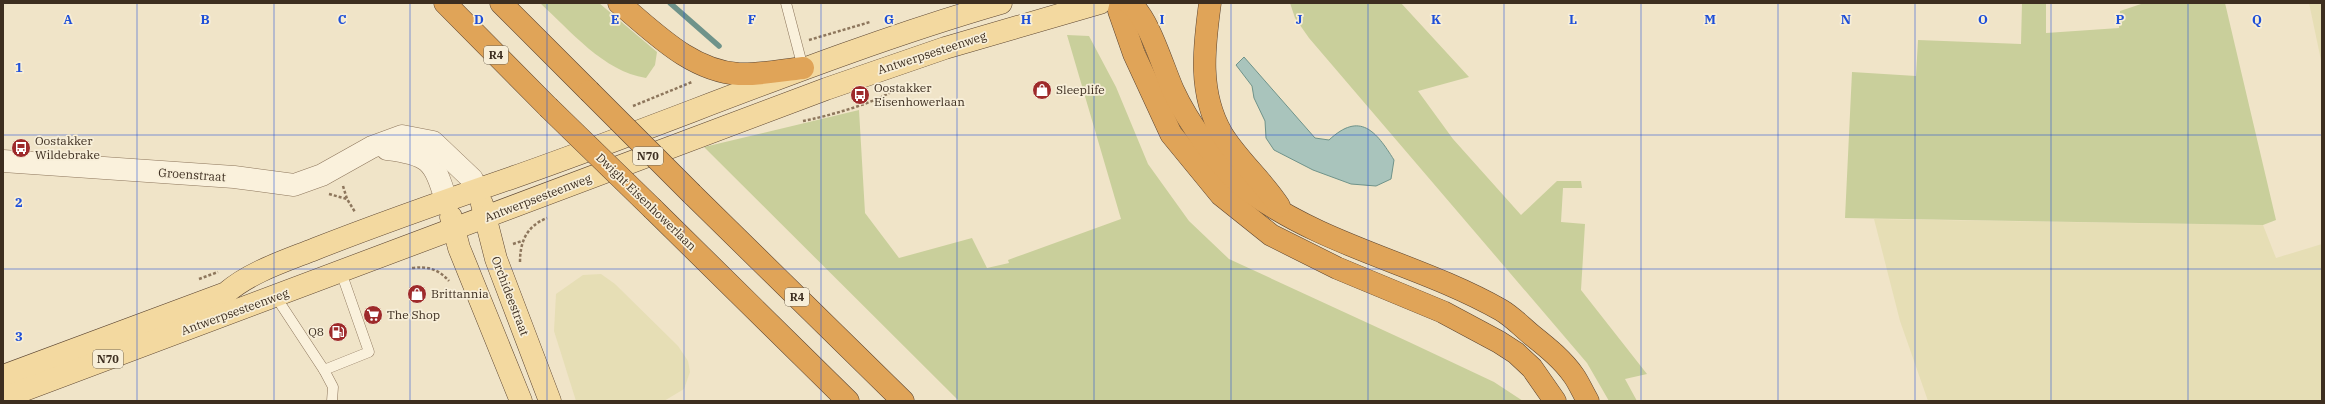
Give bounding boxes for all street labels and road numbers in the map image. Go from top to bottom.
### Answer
street label: Antwerpsesteenweg [876,28,989,77]
road number: R4 [484,46,508,64]
road number: N70 [633,147,663,165]
street label: Dwight Eisenhowerlaan [593,150,700,254]
street label: Groenstraat [158,165,226,184]
street label: Antwerpsesteenweg [482,170,594,225]
street label: Orchideestraat [488,254,533,338]
street label: Antwerpsesteenweg [179,285,291,338]
road number: R4 [785,288,809,306]
road number: N70 [93,350,123,368]

